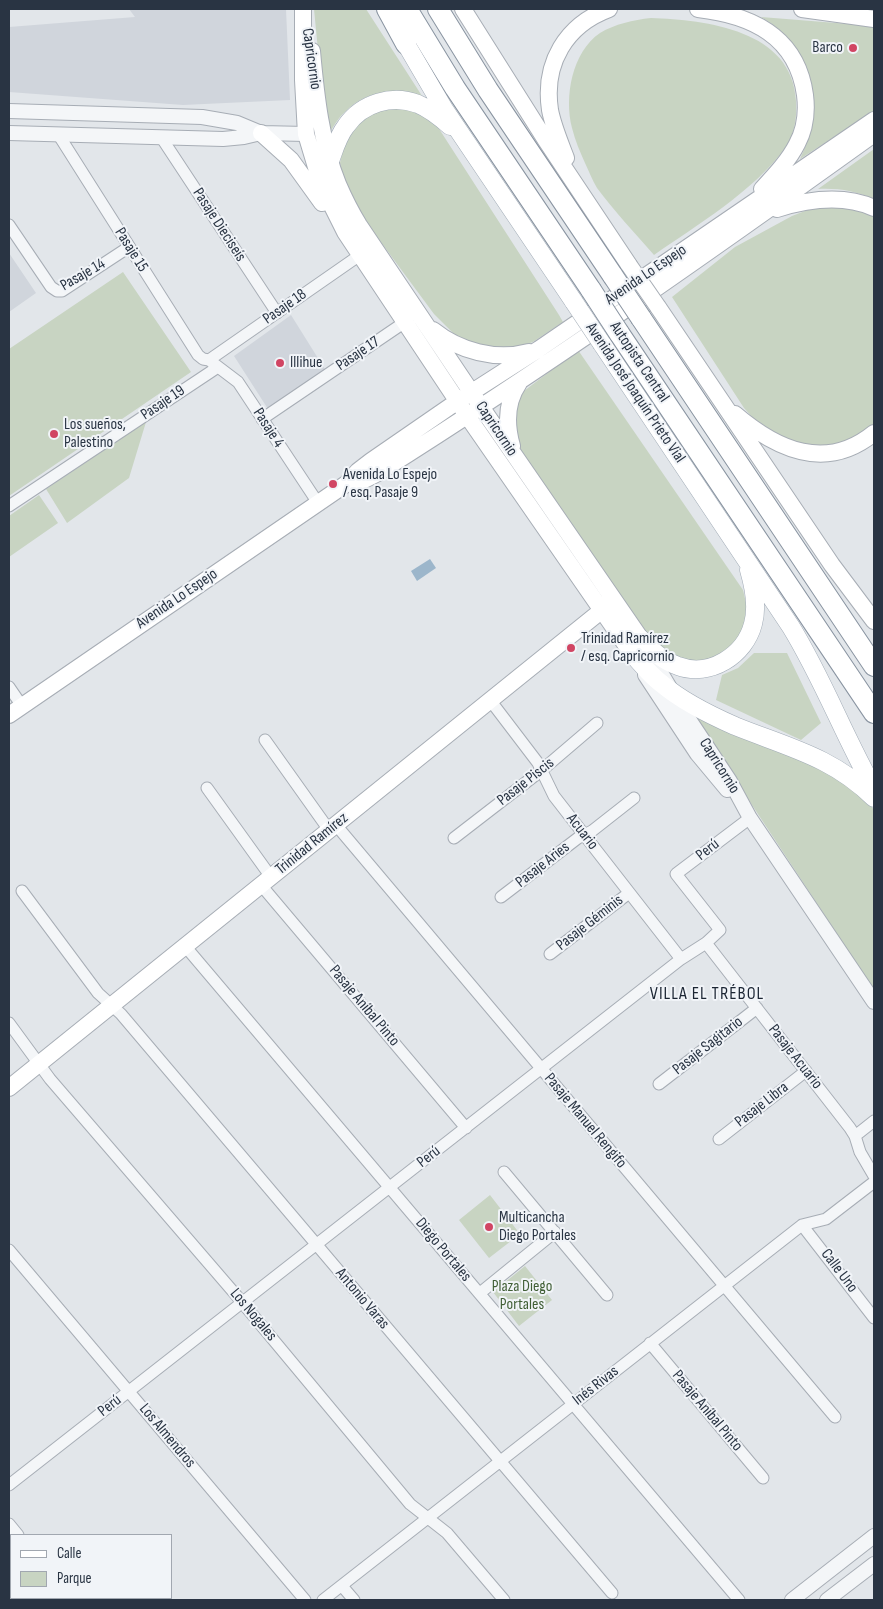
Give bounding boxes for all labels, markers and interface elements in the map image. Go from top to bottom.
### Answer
street label: Capricornio [297,27,325,91]
place label: Barco [812,38,843,58]
marker: Barco [847,42,859,54]
street label: Pasaje Dieciseís [188,185,250,265]
street label: Pasaje 15 [110,224,152,276]
street label: Avenida Lo Espejo [602,241,690,309]
street label: Pasaje 14 [57,255,109,295]
street label: Pasaje 18 [259,285,311,329]
street label: Autopista Central [605,318,673,406]
street label: Avenida José Joaquín Prieto Vial [581,319,689,467]
street label: Pasaje 17 [333,333,383,375]
place label: Illihue [290,353,322,373]
marker: Illihue [274,357,286,369]
street label: Pasaje 19 [137,381,189,425]
street label: Capricornio [471,398,521,460]
street label: Pasaje 4 [248,405,288,451]
place label: Los sueños, Palestino [64,415,126,453]
marker: Los sueños, Palestino [48,428,60,440]
place label: Avenida Lo Espejo / esq. Pasaje 9 [343,465,437,503]
marker: Avenida Lo Espejo / esq. Pasaje 9 [327,478,339,490]
street label: Avenida Lo Espejo [133,565,221,633]
place label: Trinidad Ramírez / esq. Capricornio [581,629,674,667]
marker: Trinidad Ramírez / esq. Capricornio [565,642,577,654]
street label: Capricornio [694,735,744,797]
street label: Pasaje Piscis [494,754,558,810]
street label: Trinidad Ramírez [272,809,352,879]
street label: Acuario [562,810,602,854]
street label: Perú [692,835,724,865]
street label: Pasaje Aries [512,838,574,892]
street label: Pasaje Géminis [553,891,627,955]
street label: Pasaje Aníbal Pinto [325,962,403,1050]
district label: VILLA EL TRÉBOL [648,983,766,1005]
street label: Pasaje Sagitario [669,1013,747,1079]
street label: Pasaje Acuario [764,1021,826,1093]
street label: Pasaje Manuel Rengifo [540,1070,630,1172]
street label: Pasaje Libra [731,1078,793,1132]
street label: Perú [413,1142,445,1172]
place label: Multicancha Diego Portales [499,1208,576,1246]
street label: Diego Portales [411,1214,475,1286]
marker: Multicancha Diego Portales [483,1221,495,1233]
street label: Calle Uno [816,1245,862,1297]
street label: Antonio Varas [331,1265,393,1333]
park label: Plaza Diego Portales [492,1277,552,1315]
street label: Los Nogales [225,1285,281,1345]
street label: Inés Rivas [569,1362,623,1410]
street label: Pasaje Aníbal Pinto [668,1367,746,1455]
street label: Perú [94,1391,126,1421]
street label: Los Almendros [135,1400,199,1472]
legend [10,1534,172,1599]
text: Calle [57,1544,81,1563]
text: Parque [57,1569,92,1588]

